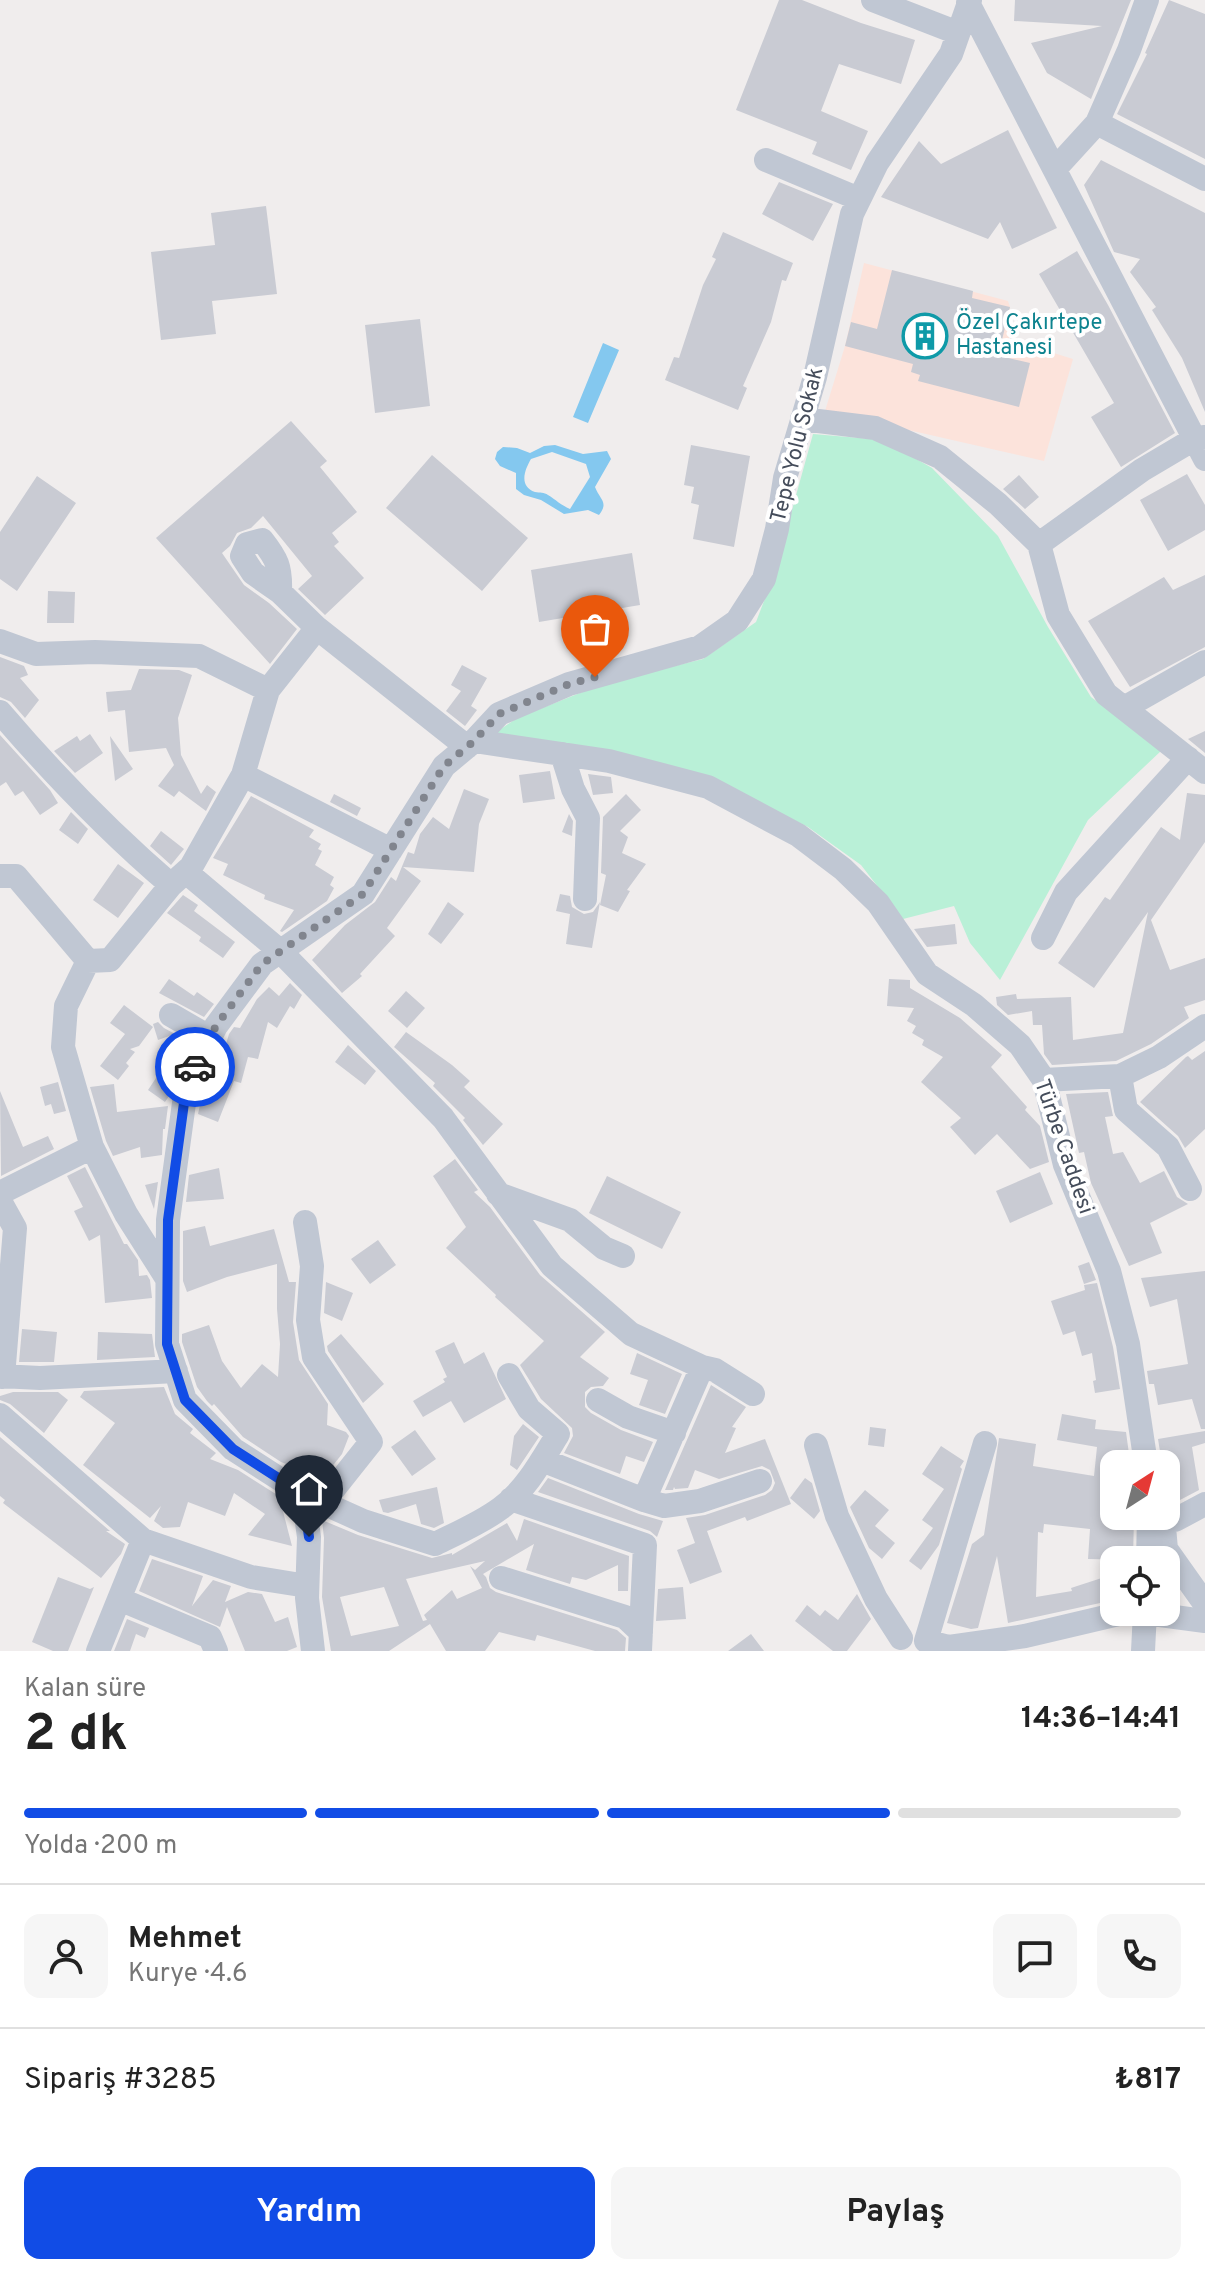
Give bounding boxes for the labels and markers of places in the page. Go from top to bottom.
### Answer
place label: Özel Çakırtepe Hastanesi [956,308,1102,362]
building icon: Özel Çakırtepe Hastanesi [901,312,949,360]
pin [561,595,629,677]
pin [275,1455,343,1537]

